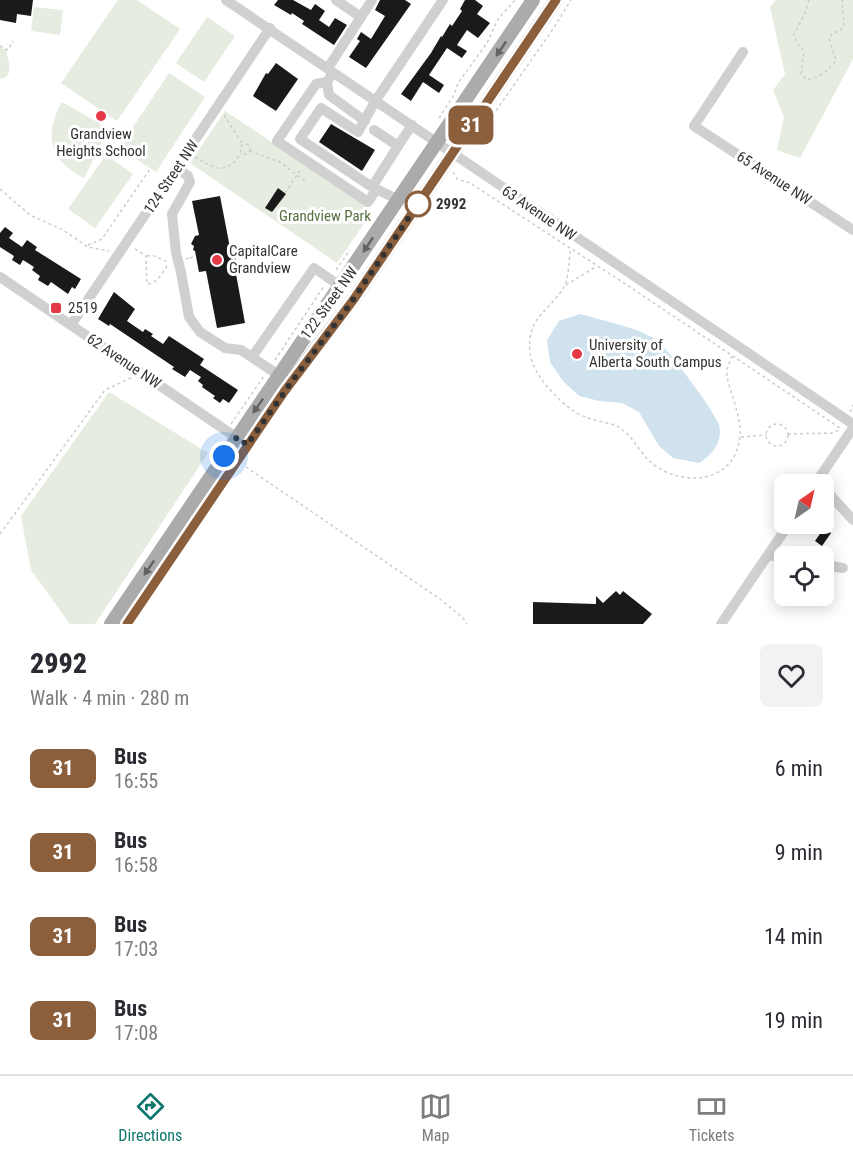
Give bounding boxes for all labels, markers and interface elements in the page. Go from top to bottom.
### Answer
one-way arrow [495,40,506,57]
line badge: 31 [444,106,498,144]
marker: Grandview Heights School [94,109,108,123]
text: 31 [460,113,482,137]
place label: Grandview Heights School [56,125,146,160]
street label: 124 Street NW [140,136,203,217]
street label: 65 Avenue NW [733,147,815,209]
street label: 63 Avenue NW [498,182,580,245]
marker: 2992 [405,191,431,217]
place label: 2992 [436,195,466,213]
park label: Grandview Park [279,207,371,225]
one-way arrow [363,237,374,253]
place label: CapitalCare Grandview [229,242,298,277]
marker: CapitalCare Grandview [210,253,224,267]
street label: 122 Street NW [297,263,362,343]
place label: 2519 [68,299,98,317]
marker: 2519 [49,301,63,315]
street label: 62 Avenue NW [83,330,165,393]
place label: University of Alberta South Campus [589,336,722,371]
marker: University of Alberta South Campus [570,347,584,361]
one-way arrow [252,398,264,414]
your location [209,441,239,471]
north arrow [774,474,834,534]
map controls [774,474,834,606]
button: locate [774,546,834,606]
one-way arrow [143,559,155,575]
button: heart [760,644,823,707]
text: 2992 [30,647,87,680]
text: Walk · 4 min · 280 m [30,686,189,710]
text: Bus [114,744,147,769]
text: 31 [52,756,74,780]
text: 6 min [775,756,823,781]
text: 16:55 [114,769,158,793]
text: Bus [114,828,147,853]
text: 31 [52,840,74,864]
text: 9 min [775,840,823,865]
text: 16:58 [114,853,158,877]
text: Bus [114,912,147,937]
text: 31 [52,924,74,948]
text: 14 min [764,924,823,949]
text: 17:03 [114,937,158,961]
text: Bus [114,996,147,1021]
text: 31 [52,1008,74,1032]
text: 19 min [764,1008,823,1033]
text: 17:08 [114,1021,158,1045]
tab: Directions [118,1090,182,1145]
tab: Map [419,1090,452,1145]
tab: Tickets [689,1090,735,1145]

